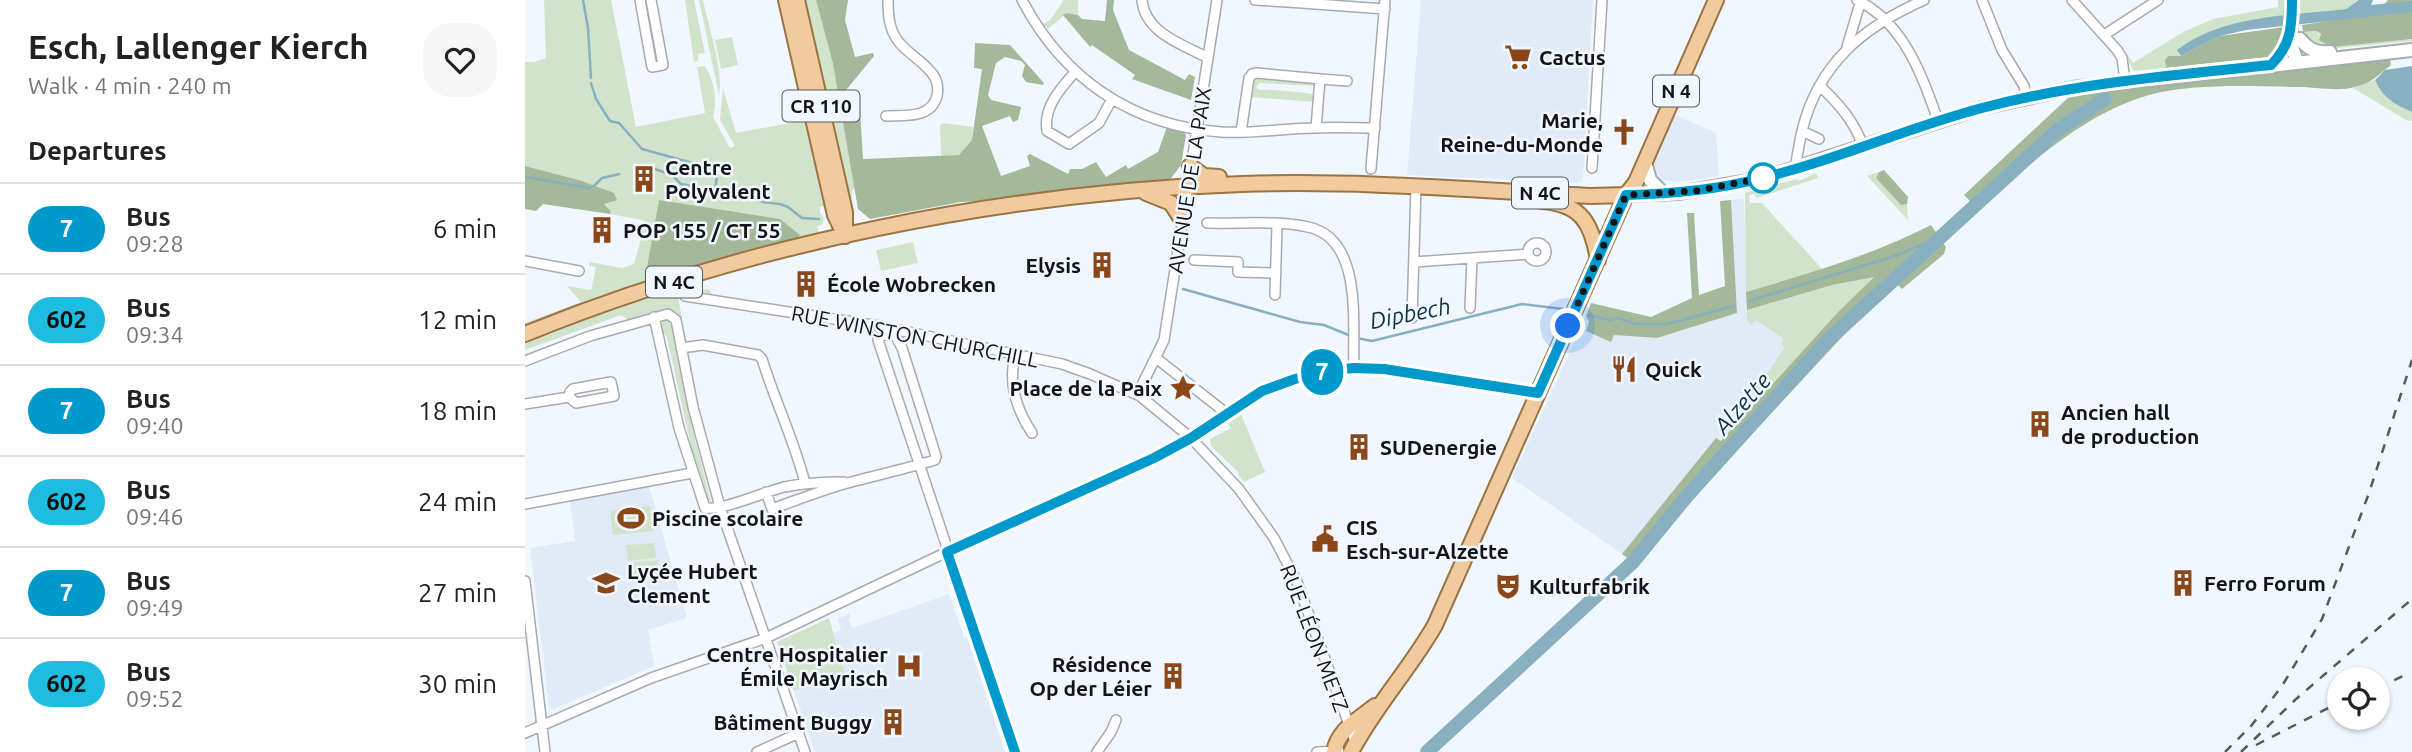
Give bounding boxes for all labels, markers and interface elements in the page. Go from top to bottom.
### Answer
button: heart [423,23,497,97]
text: Esch, Lallenger Kierch [28,28,369,65]
supermarket icon: Cactus [1503,42,1533,72]
place label: Cactus [1539,45,1606,69]
text: Walk · 4 min · 240 m [28,73,232,98]
road number: N 4 [1653,76,1699,106]
street label: AVENUE DE LA PAIX [1162,85,1216,275]
road number: CR 110 [783,90,859,122]
place label: Marie, Reine-du-Monde [1440,108,1603,156]
church icon: Marie, Reine-du-Monde [1609,117,1639,147]
text: Departures [28,136,166,165]
place label: Centre Polyvalent [665,155,771,203]
unlabelled marker [1748,163,1778,193]
building icon: Centre Polyvalent [629,164,659,194]
road number: N 4C [1512,178,1568,209]
text: Bus [126,202,171,231]
text: 6 min [433,214,497,243]
text: 7 [60,215,73,242]
building icon: POP 155 / CT 55 [587,215,617,245]
place label: POP 155 / CT 55 [623,218,781,242]
text: 09:28 [126,231,184,256]
building icon: Elysis [1087,250,1117,280]
place label: Elysis [1026,253,1081,277]
road number: N 4C [646,266,702,298]
building icon: École Wobrecken [791,269,821,299]
place label: École Wobrecken [827,272,996,296]
text: Bus [126,293,171,322]
water label: Dipbech [1367,293,1453,333]
street label: RUE WINSTON CHURCHILL [789,300,1041,372]
text: 12 min [418,305,497,334]
text: 602 [46,306,87,333]
your location [1550,308,1585,343]
text: 09:34 [126,322,184,347]
line badge: 7 [1299,349,1345,395]
restaurant icon: Quick [1609,354,1639,384]
place label: Quick [1645,357,1702,381]
text: 7 [1315,358,1329,385]
water label: Alzette [1708,367,1776,439]
place icon: Place de la Paix [1168,373,1198,403]
place label: Place de la Paix [1010,376,1163,400]
text: Bus [126,384,171,413]
text: 18 min [418,396,497,425]
text: 7 [60,397,73,424]
place label: Ancien hall de production [2061,400,2199,448]
building icon: Ancien hall de production [2025,409,2055,439]
text: 09:40 [126,413,184,438]
building icon: SUDenergie [1344,432,1374,462]
place label: SUDenergie [1380,435,1497,459]
text: Bus [126,475,171,504]
text: 24 min [418,487,497,516]
text: 602 [46,488,87,515]
sports icon: Piscine scolaire [616,503,646,533]
text: 09:46 [126,504,184,529]
place label: Piscine scolaire [652,506,803,530]
place label: CIS Esch-sur-Alzette [1346,515,1509,563]
public building icon: CIS Esch-sur-Alzette [1310,524,1340,554]
place label: Lyçée Hubert Clement [627,559,758,607]
street label: RUE LÉON METZ [1276,561,1354,715]
text: Bus [126,566,171,595]
school or university icon: Lyçée Hubert Clement [591,568,621,598]
building icon: Ferro Forum [2168,568,2198,598]
theatre icon: Kulturfabrik [1493,571,1523,601]
place label: Ferro Forum [2204,571,2326,595]
place label: Kulturfabrik [1529,574,1650,598]
text: 27 min [418,578,497,607]
text: 7 [60,579,73,606]
text: 09:49 [126,595,184,620]
place label: Centre Hospitalier Émile Mayrisch [707,642,888,690]
hospital icon: Centre Hospitalier Émile Mayrisch [894,651,924,681]
place label: Résidence Op der Léier [1029,652,1152,700]
text: Bus [126,657,171,686]
building icon: Résidence Op der Léier [1158,661,1188,691]
map controls [2327,667,2390,730]
button: locate [2327,667,2390,730]
text: 30 min [418,669,497,698]
text: 602 [46,670,87,697]
text: 09:52 [126,686,184,711]
building icon: Bâtiment Buggy [878,707,908,737]
place label: Bâtiment Buggy [713,710,872,734]

